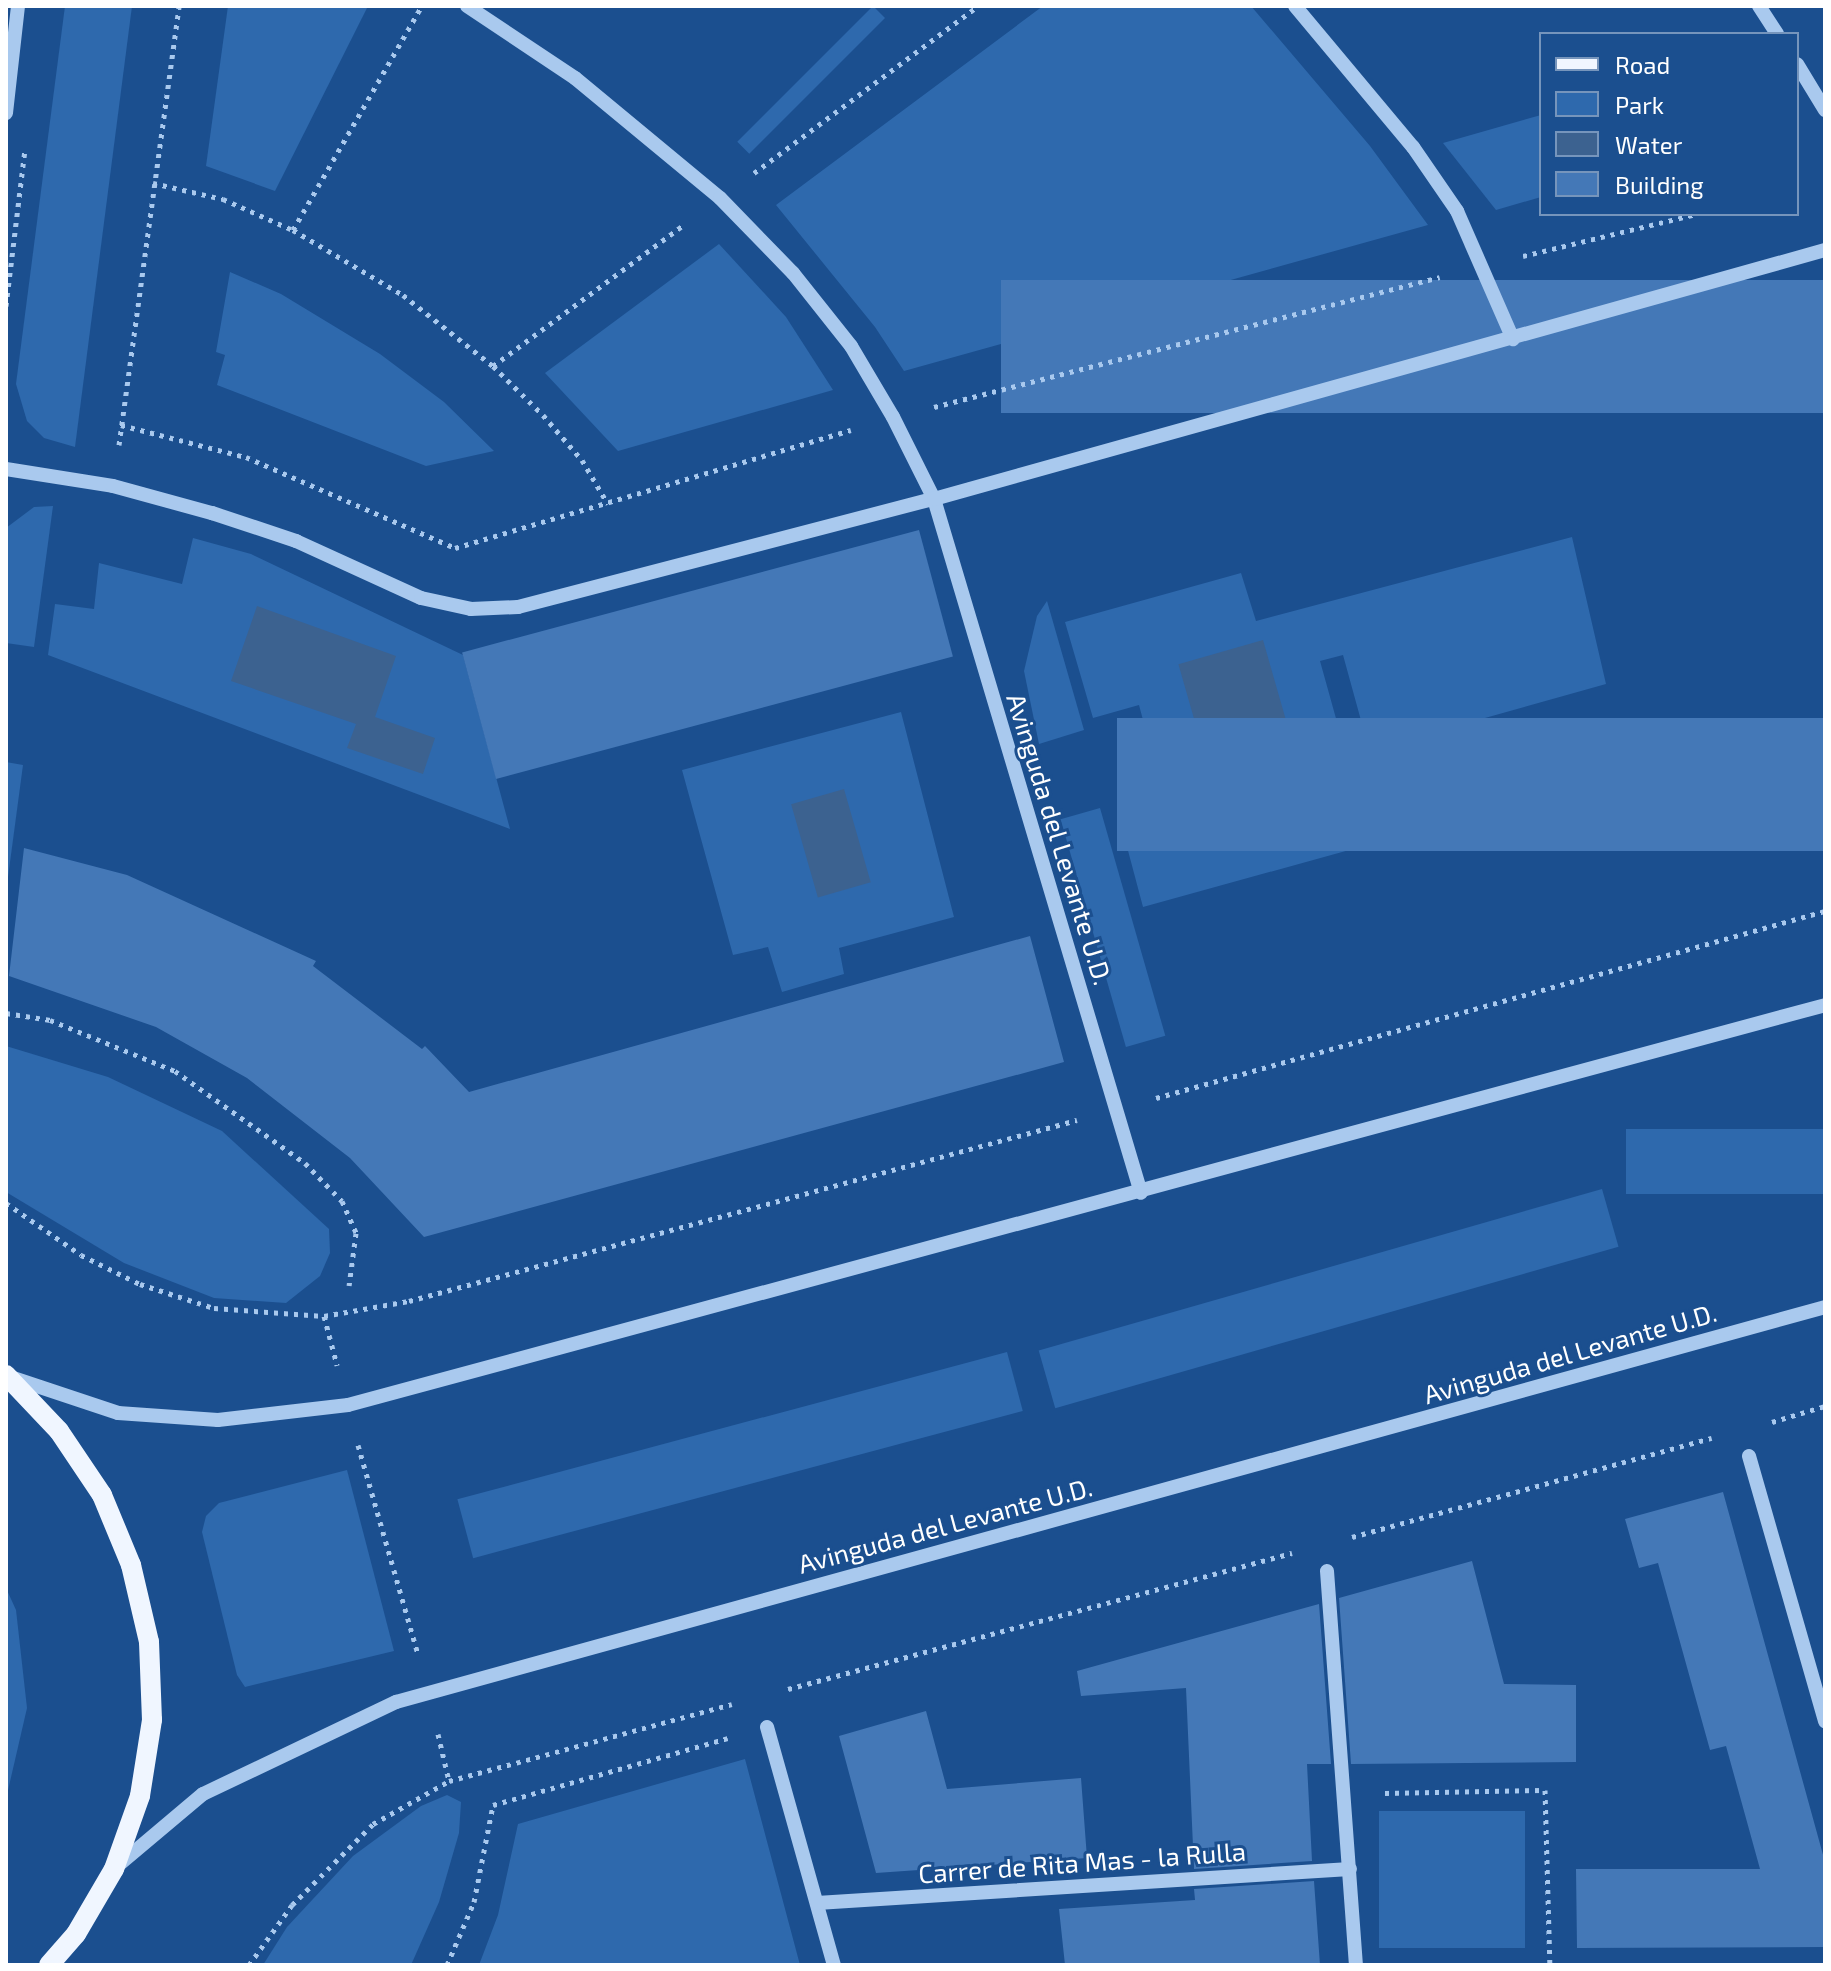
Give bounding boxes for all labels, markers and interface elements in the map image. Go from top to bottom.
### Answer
legend [1539,32,1799,216]
text: Road [1615,50,1670,79]
text: Park [1615,90,1664,119]
text: Water [1615,130,1682,159]
text: Building [1615,170,1704,199]
street label: Avinguda del Levante U.D. [1001,689,1119,989]
street label: Avinguda del Levante U.D. [1420,1296,1720,1410]
street label: Avinguda del Levante U.D. [794,1471,1096,1579]
street label: Carrer de Rita Mas - la Rulla [917,1835,1247,1889]

